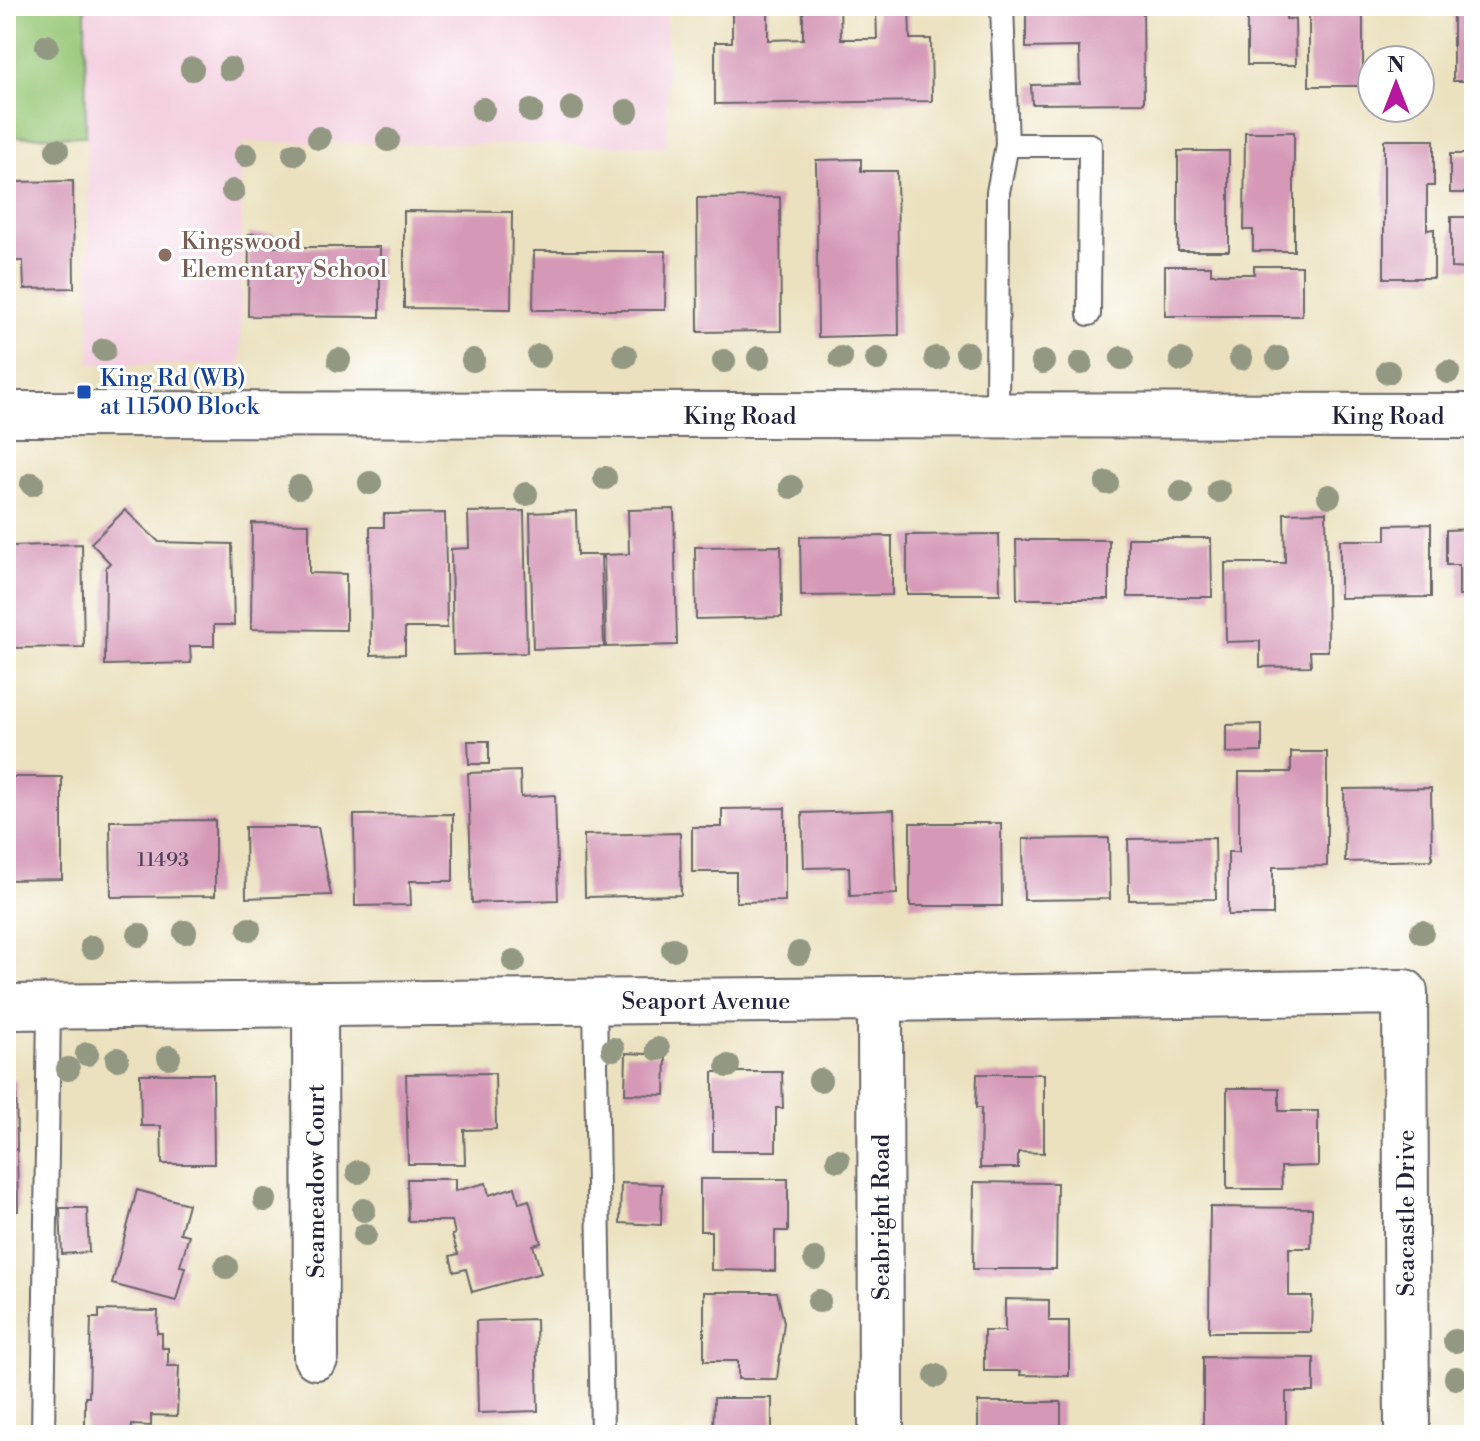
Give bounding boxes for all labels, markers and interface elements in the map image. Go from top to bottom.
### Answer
north arrow [1356,44,1436,124]
text: N [1387,52,1405,79]
place label: Kingswood Elementary School [181,227,387,285]
marker: Kingswood Elementary School [156,246,174,264]
place label: King Rd (WB) at 11500 Block [100,364,261,422]
marker: King Rd (WB) at 11500 Block [75,383,93,401]
street label: King Road [684,402,797,432]
street label: King Road [1332,402,1445,432]
house number: 11493 [137,848,189,873]
street label: Seaport Avenue [622,987,790,1017]
street label: Seameadow Court [302,1083,332,1278]
street label: Seacastle Drive [1392,1129,1422,1297]
street label: Seabright Road [867,1133,897,1300]

